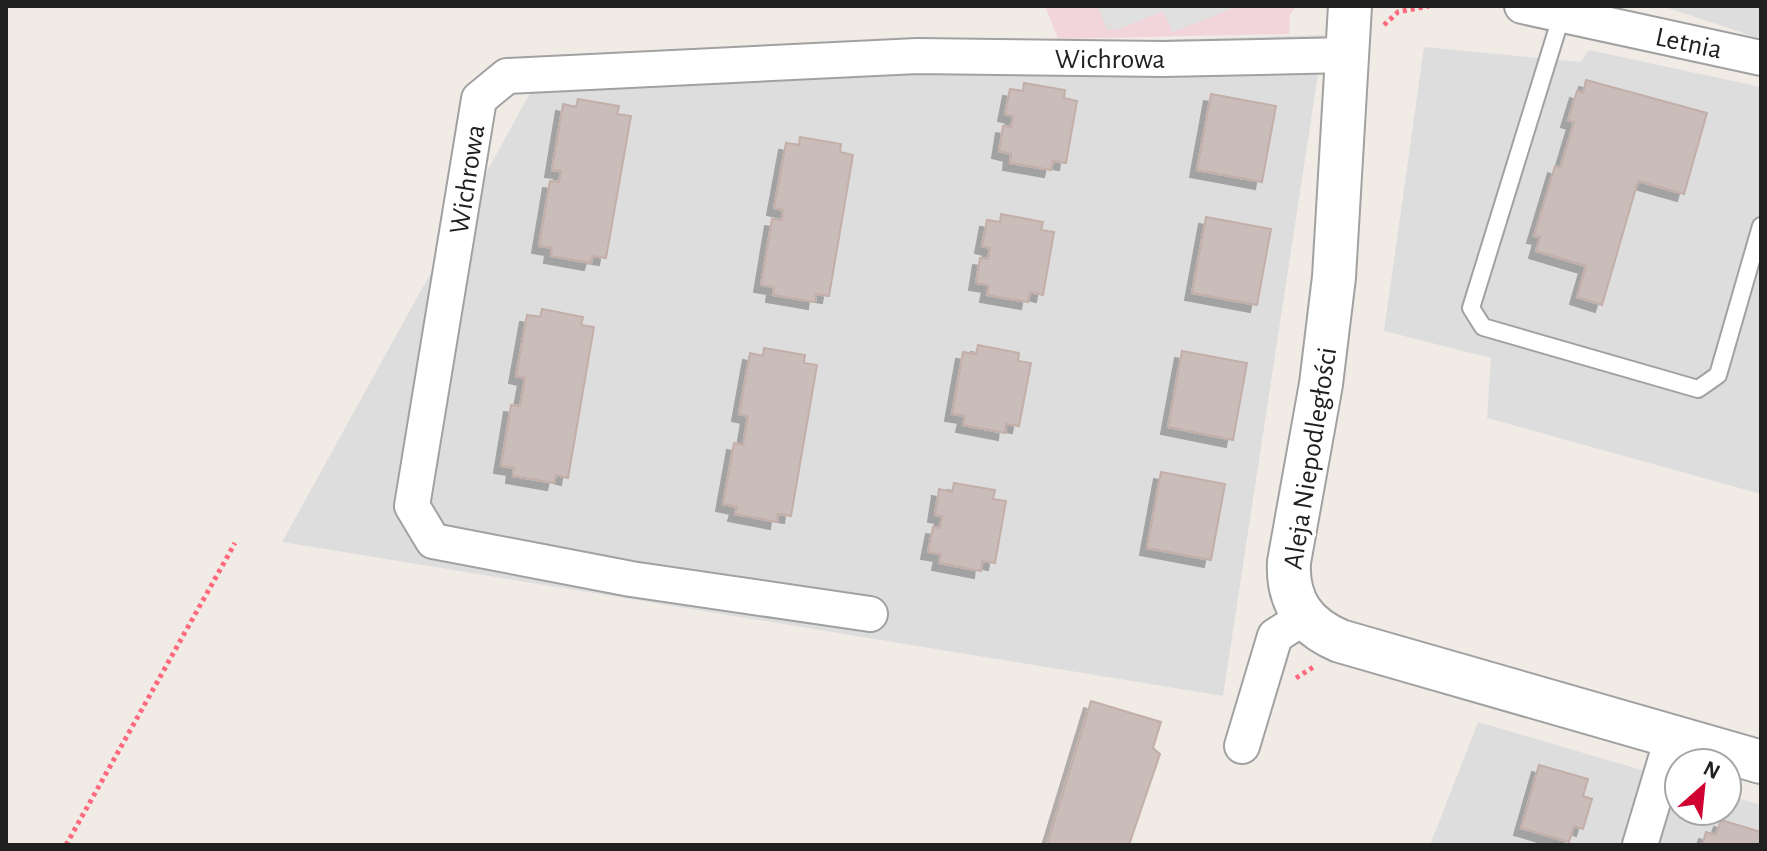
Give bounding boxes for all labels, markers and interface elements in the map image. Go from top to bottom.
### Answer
street label: Letnia [1653,23,1724,65]
street label: Wichrowa [1055,46,1165,74]
street label: Wichrowa [445,122,490,236]
street label: Aleja Niepodległości [1280,345,1342,571]
north arrow [1663,747,1743,827]
text: N [1700,757,1723,783]

